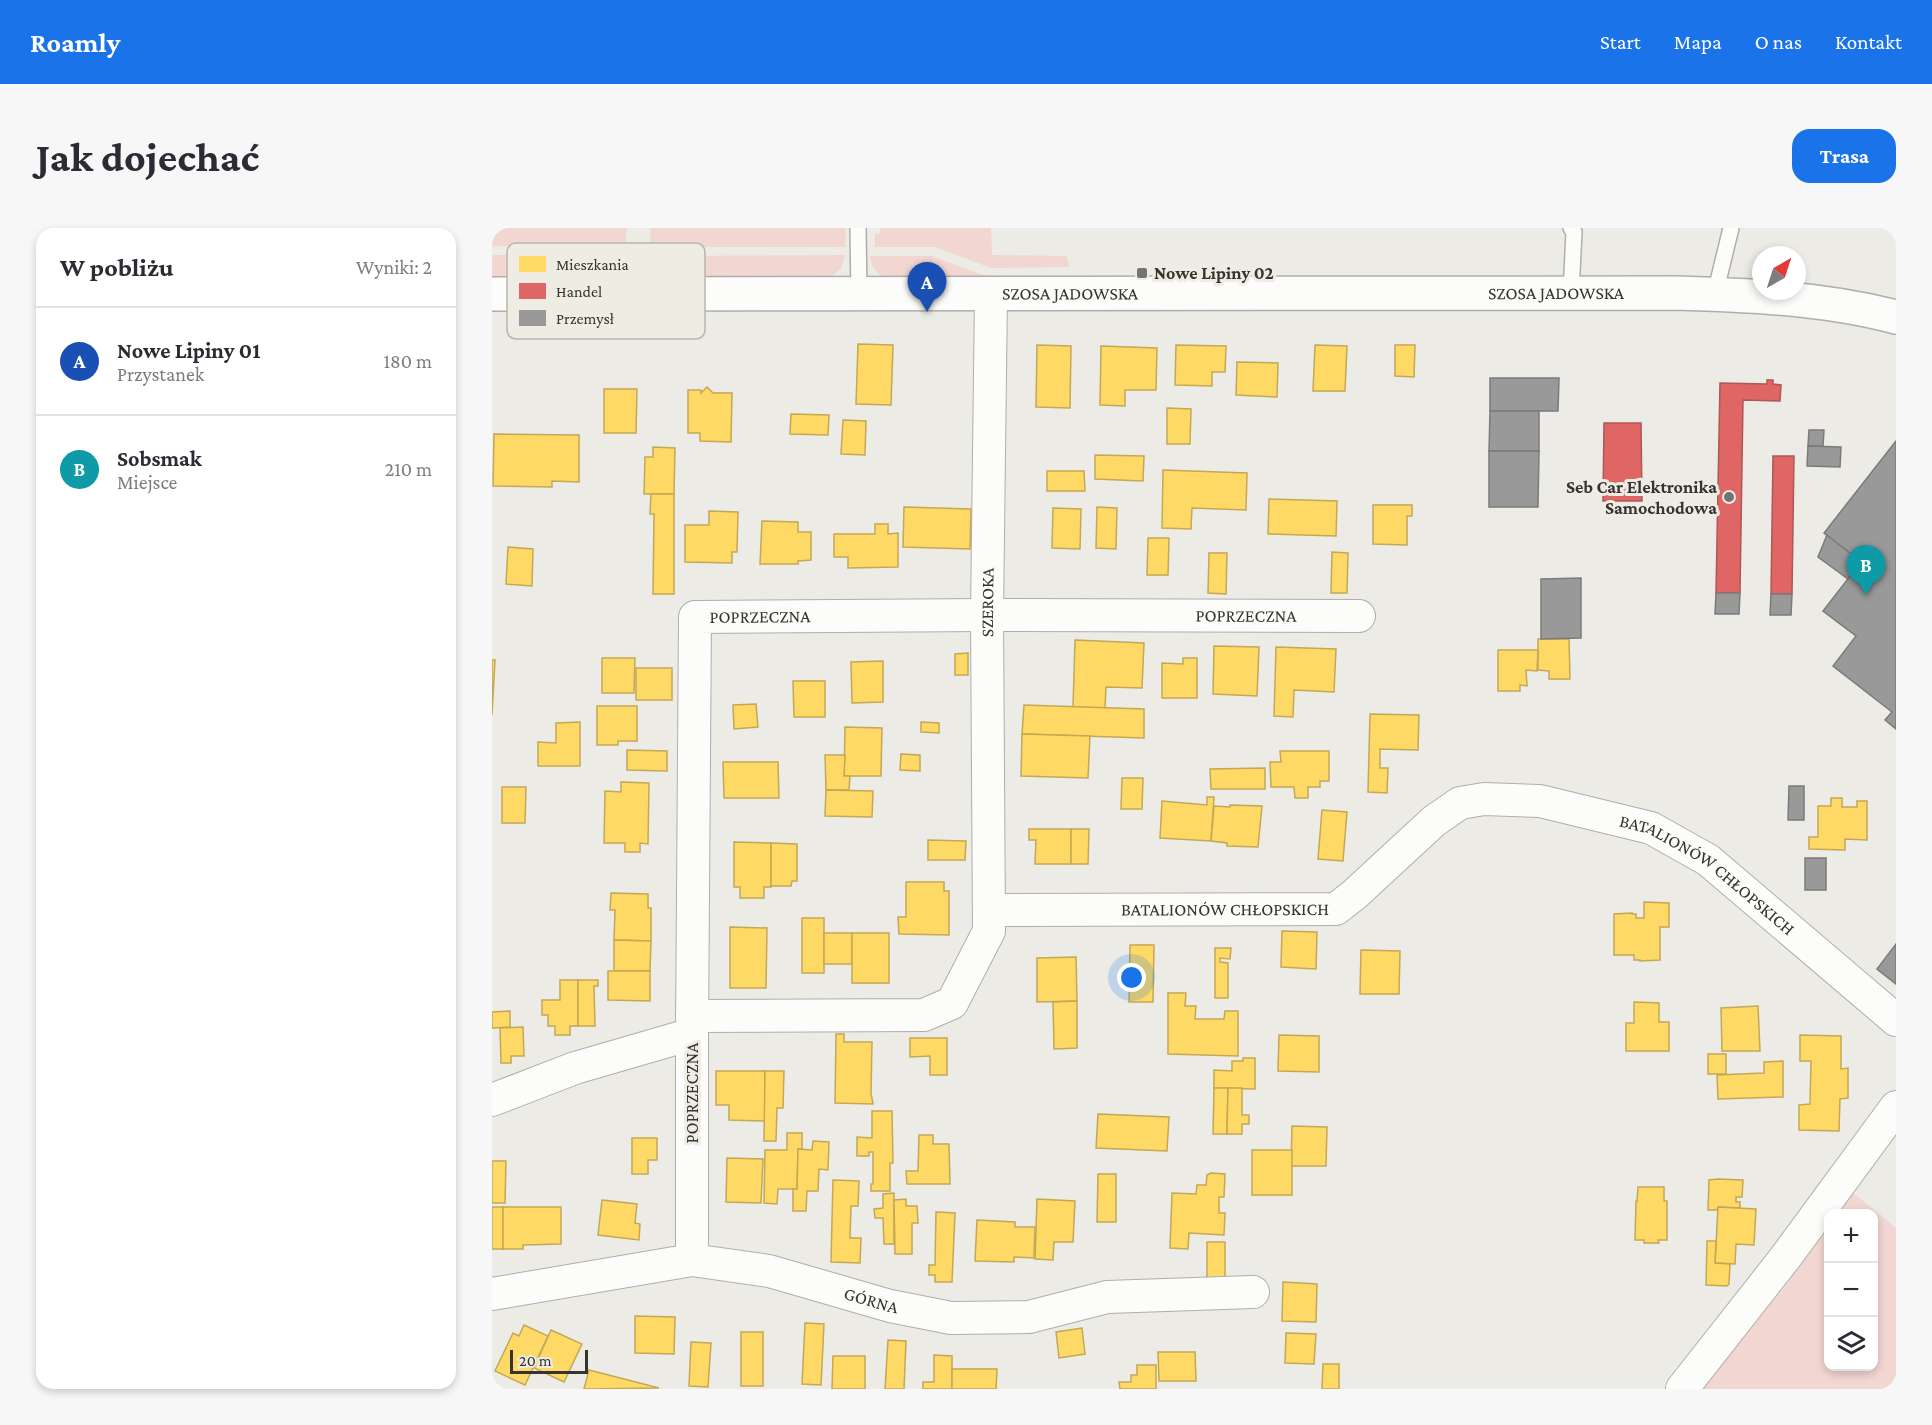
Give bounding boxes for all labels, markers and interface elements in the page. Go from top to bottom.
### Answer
text: Roamly [30,27,120,58]
text: Start [1600,30,1641,54]
text: Mapa [1674,30,1722,54]
text: O nas [1755,30,1802,54]
text: Kontakt [1835,30,1902,54]
button: Trasa [1792,129,1896,183]
text: Jak dojechać [36,133,259,180]
legend [507,243,705,339]
north arrow [1752,246,1806,300]
text: W pobliżu [60,253,174,282]
text: Wyniki: 2 [356,256,432,278]
text: Mieszkania [556,256,629,273]
pin: A [908,262,946,312]
place label: Nowe Lipiny 02 [1154,263,1274,283]
marker: Nowe Lipiny 02 [1135,266,1149,280]
text: Handel [556,283,602,300]
street label: SZOSA JADOWSKA [1002,283,1139,304]
street label: SZOSA JADOWSKA [1488,283,1625,303]
text: Przemysł [556,310,615,328]
text: Nowe Lipiny 01 [117,338,260,363]
text: A [74,350,85,372]
text: 180 m [383,350,432,372]
text: Przystanek [117,363,204,385]
text: Sobsmak [117,446,202,471]
text: B [74,458,85,480]
text: 210 m [385,458,432,480]
text: Miejsce [117,471,177,493]
place label: Seb Car Elektronika Samochodowa [1566,477,1717,518]
marker: Seb Car Elektronika Samochodowa [1722,490,1736,504]
pin: B [1846,546,1886,595]
street label: SZEROKA [977,567,998,637]
street label: POPRZECZNA [709,606,811,627]
street label: POPRZECZNA [1195,606,1297,626]
street label: BATALIONÓW CHŁOPSKICH [1618,811,1799,939]
street label: BATALIONÓW CHŁOPSKICH [1121,899,1329,920]
your location [1117,963,1146,992]
street label: POPRZECZNA [682,1042,702,1144]
map controls [1824,1209,1878,1371]
button: + [1824,1209,1878,1263]
button: − [1824,1263,1878,1317]
street label: GÓRNA [842,1283,901,1318]
button: layers [1824,1317,1878,1371]
scale bar [510,1347,588,1374]
text: 20 m [519,1352,552,1369]

